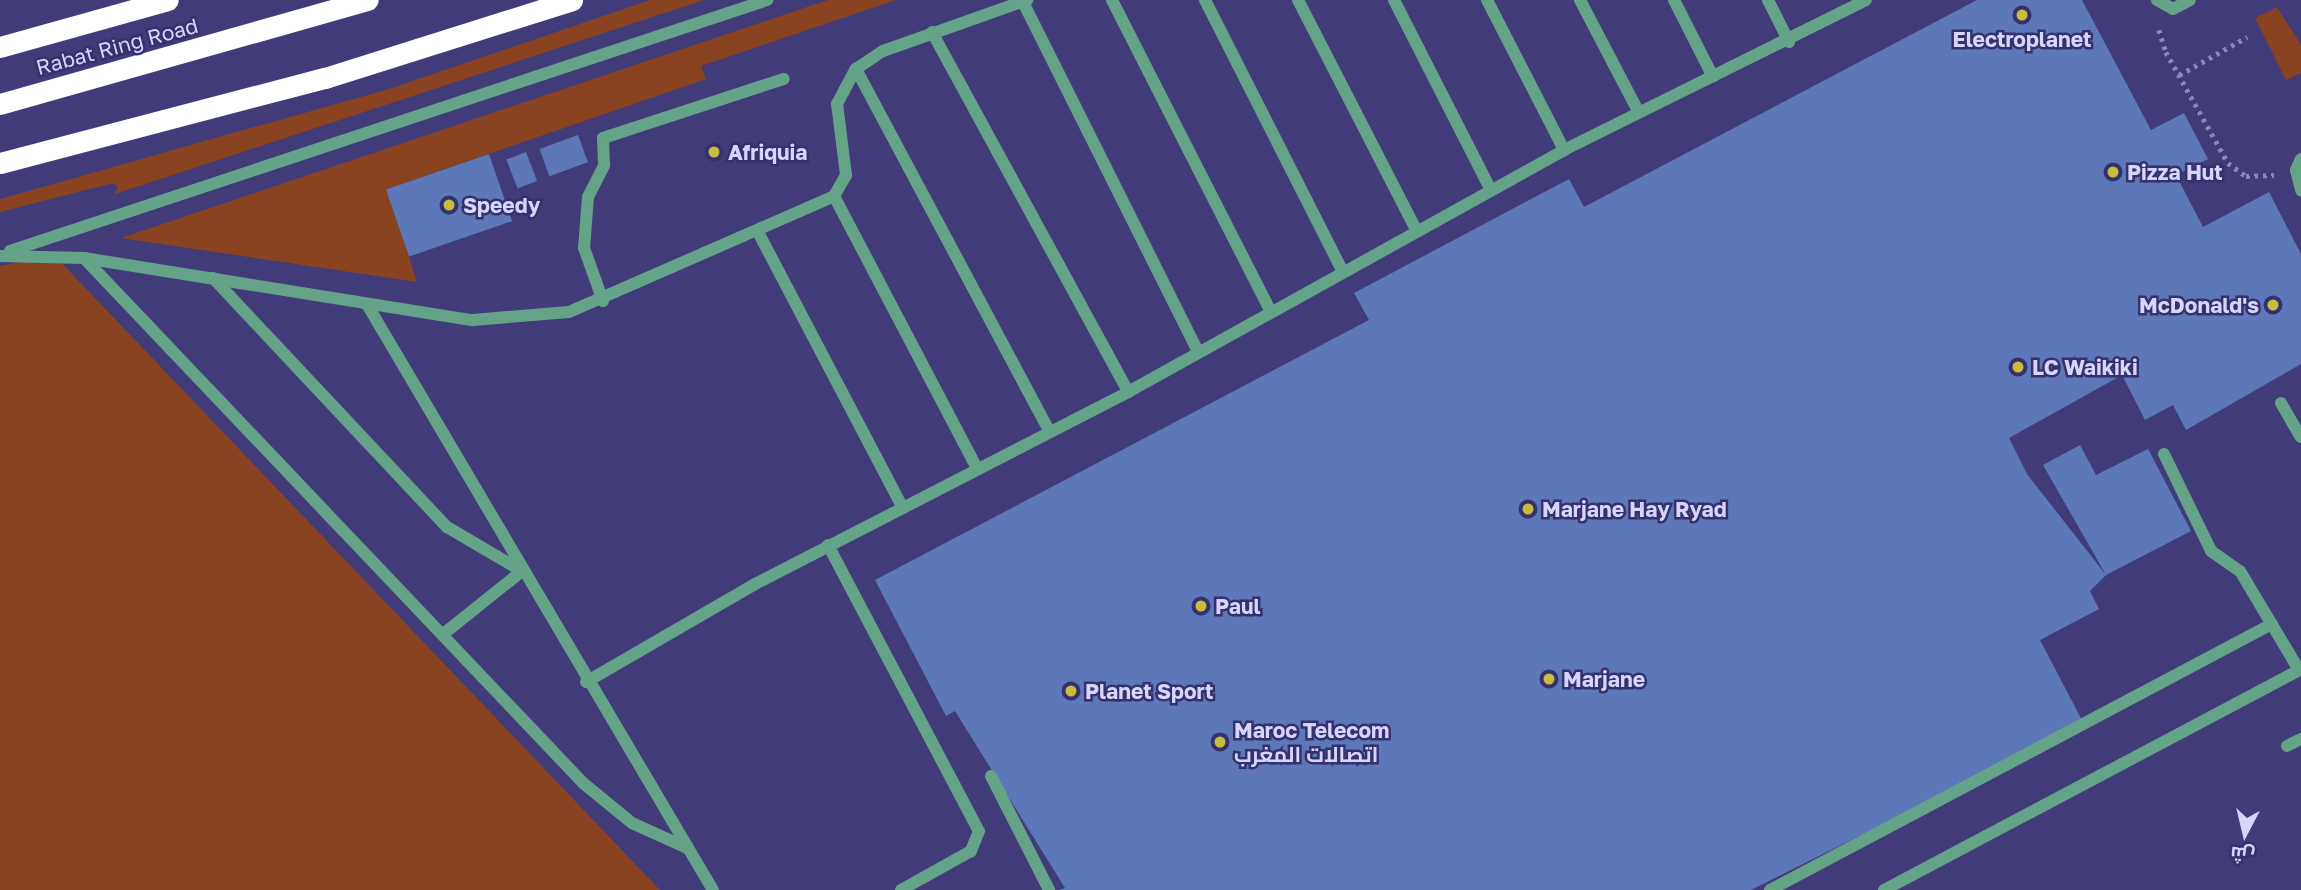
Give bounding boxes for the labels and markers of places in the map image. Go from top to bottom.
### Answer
marker: Electroplanet [2014,7,2030,23]
place label: Electroplanet [1953,26,2091,52]
place label: Afriquia [728,139,808,165]
marker: Afriquia [706,144,722,160]
place label: Pizza Hut [2127,159,2223,185]
marker: Pizza Hut [2105,164,2121,180]
place label: Speedy [463,192,540,218]
marker: Speedy [441,197,457,213]
place label: McDonald's [2139,292,2259,318]
marker: McDonald's [2265,297,2281,313]
place label: LC Waikiki [2032,354,2138,380]
marker: LC Waikiki [2010,359,2026,375]
place label: Marjane Hay Ryad [1542,496,1727,522]
marker: Marjane Hay Ryad [1520,501,1536,517]
place label: Paul [1215,593,1260,619]
marker: Paul [1193,598,1209,614]
place label: Marjane [1563,666,1645,692]
marker: Marjane [1541,671,1557,687]
place label: Planet Sport [1085,678,1214,704]
marker: Planet Sport [1063,683,1079,699]
place label: Maroc Telecom اتصالات المغرب [1234,717,1389,767]
marker: Maroc Telecom اتصالات المغرب [1212,734,1228,750]

